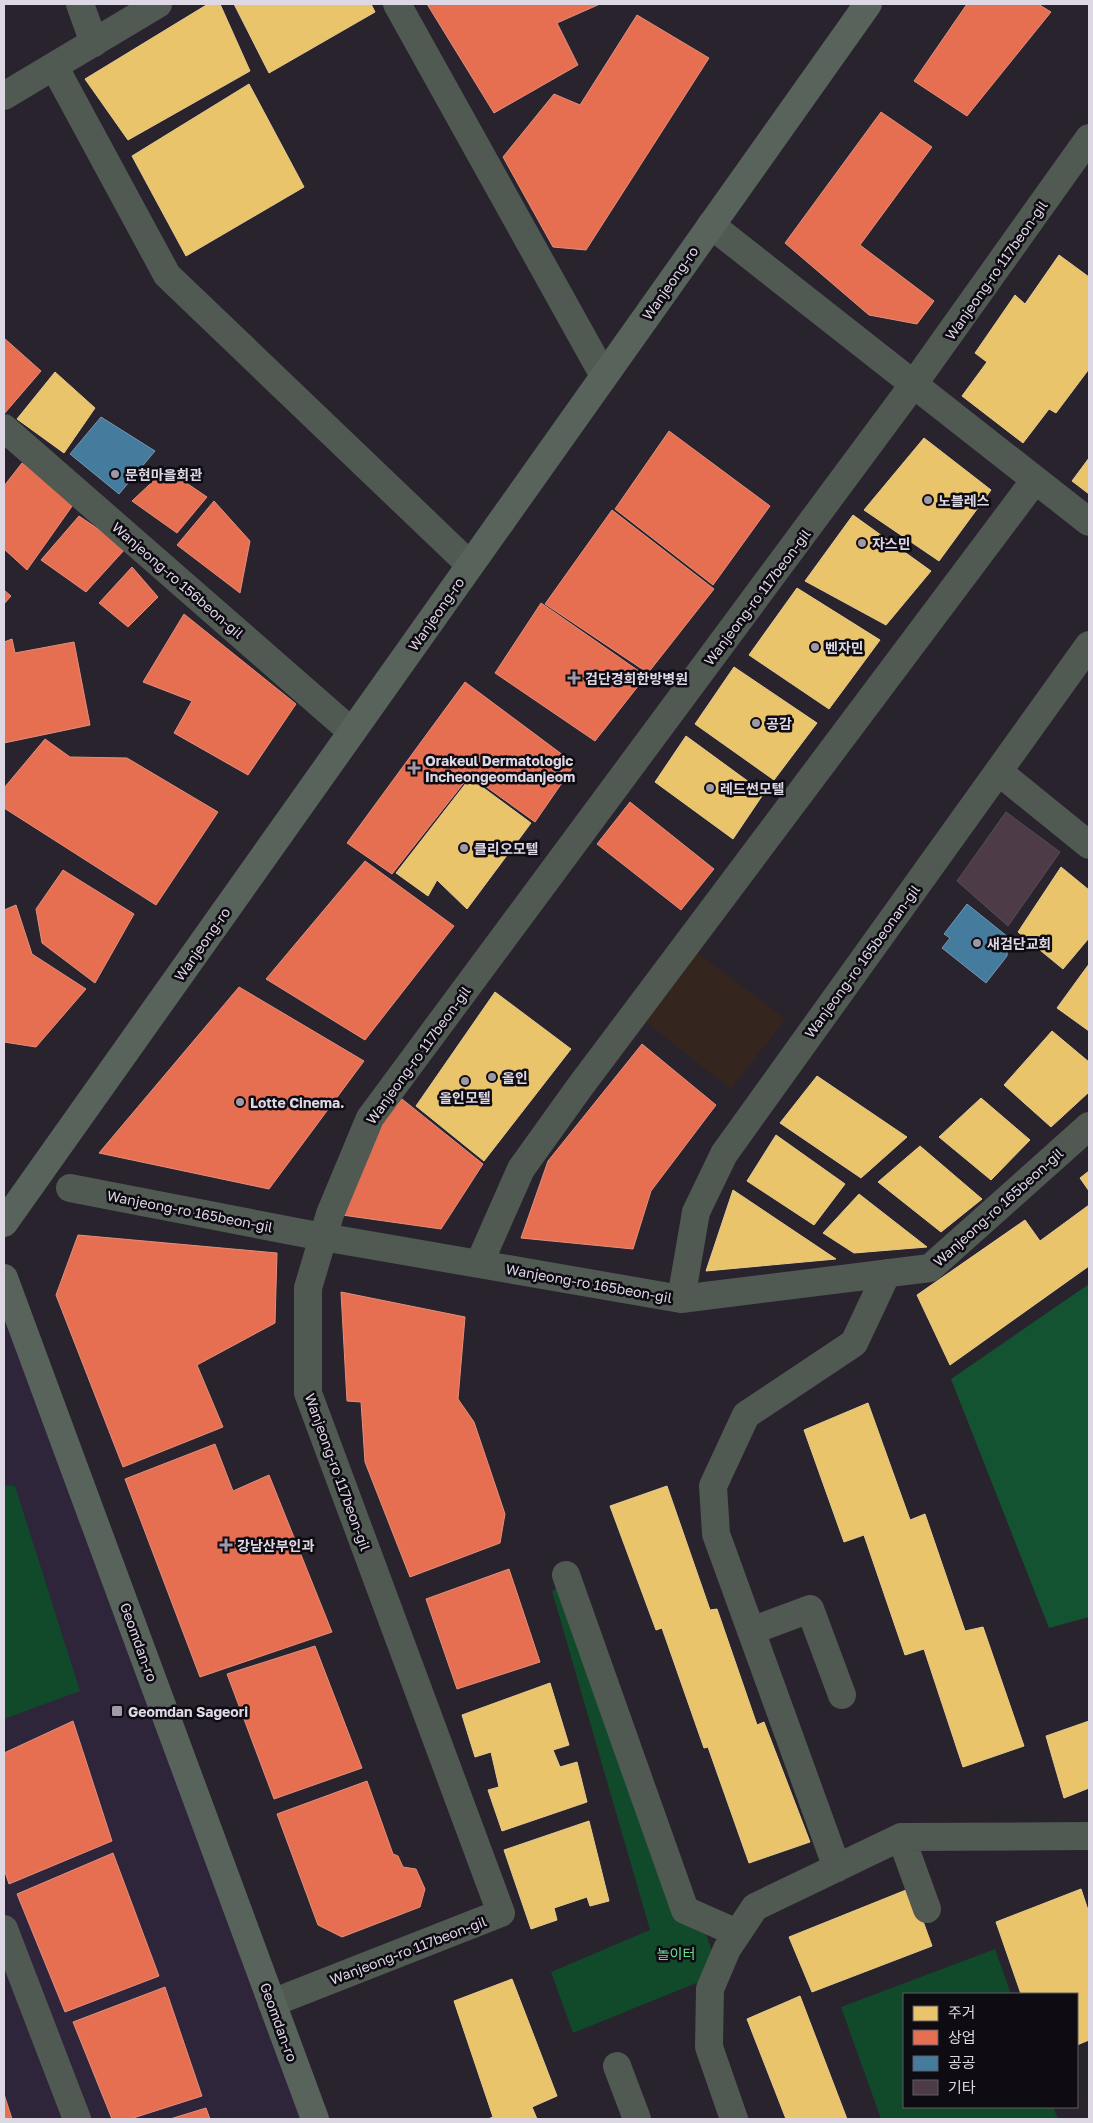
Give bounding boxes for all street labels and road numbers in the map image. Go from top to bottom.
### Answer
street label: Wanjeong-ro 117beon-gil [941,197,1051,343]
street label: Wanjeong-ro [638,243,702,323]
street label: Wanjeong-ro 156beon-gil [109,518,247,642]
street label: Wanjeong-ro 117beon-gil [700,525,814,669]
street label: Wanjeong-ro [404,574,468,654]
street label: Wanjeong-ro 165beonan-gil [801,881,923,1041]
street label: Wanjeong-ro [170,904,234,984]
street label: Wanjeong-ro 117beon-gil [362,983,474,1127]
street label: Wanjeong-ro 165beon-gil [930,1144,1066,1270]
street label: Wanjeong-ro 165beon-gil [106,1187,274,1235]
street label: Wanjeong-ro 165beon-gil [504,1260,674,1306]
street label: Wanjeong-ro 117beon-gil [302,1391,374,1553]
street label: Geomdan-ro [117,1600,161,1684]
street label: Wanjeong-ro 117beon-gil [327,1912,489,1988]
street label: Geomdan-ro [257,1980,301,2064]

